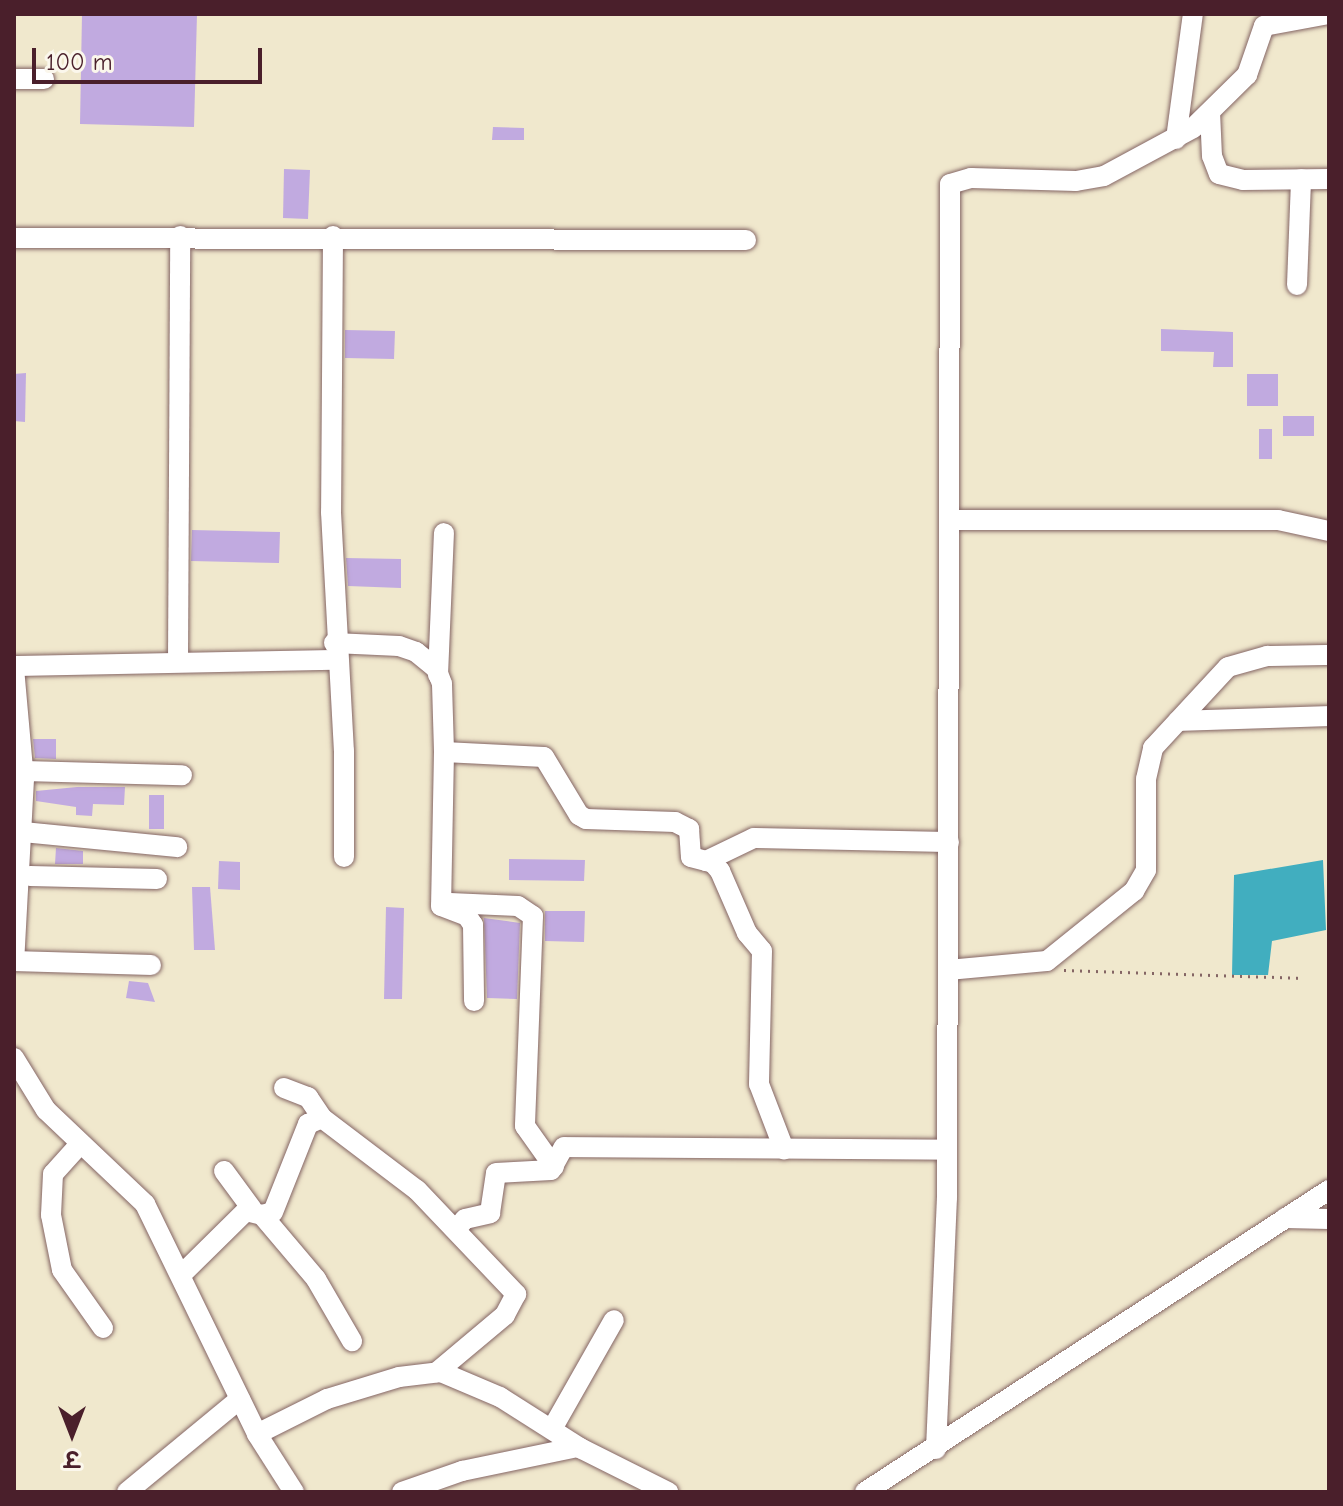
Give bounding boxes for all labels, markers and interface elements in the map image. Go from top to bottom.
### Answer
scale bar [36,32,266,82]
text: 100 m [46,48,113,76]
north arrow [32,1394,112,1474]
text: उ [65,1445,79,1471]

